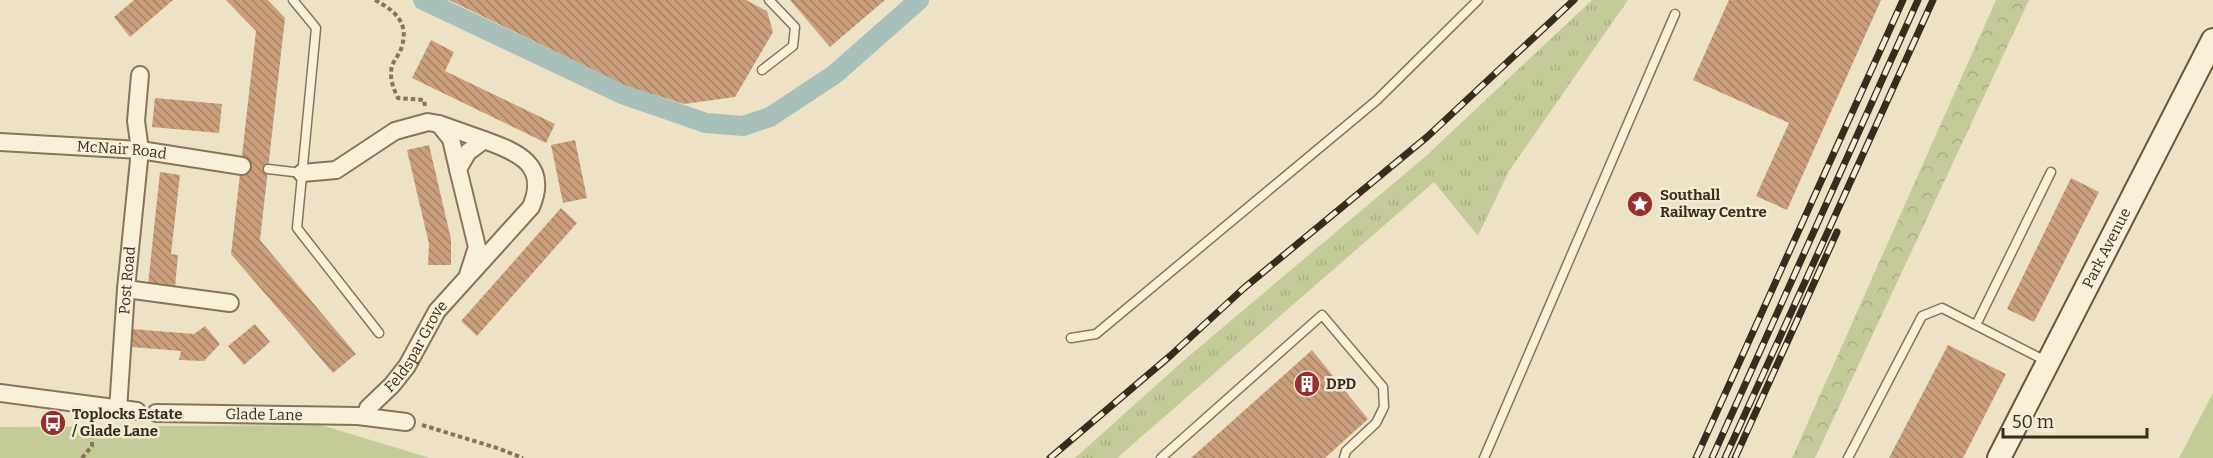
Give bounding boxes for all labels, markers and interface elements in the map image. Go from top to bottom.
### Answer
street label: McNair Road [76,137,168,163]
place label: Southall Railway Centre [1660,186,1767,221]
place icon: Southall Railway Centre [1625,189,1655,219]
street label: Park Avenue [2079,205,2134,291]
street label: Post Road [115,245,139,315]
street label: Feldspar Grove [381,297,451,396]
building icon: DPD [1292,369,1322,399]
place label: DPD [1326,375,1357,393]
scale bar [2003,401,2147,439]
place label: Toplocks Estate / Glade Lane [71,405,182,440]
street label: Glade Lane [225,405,303,424]
bus stop icon: Toplocks Estate / Glade Lane [38,408,68,438]
text: 50 m [2012,411,2054,433]

